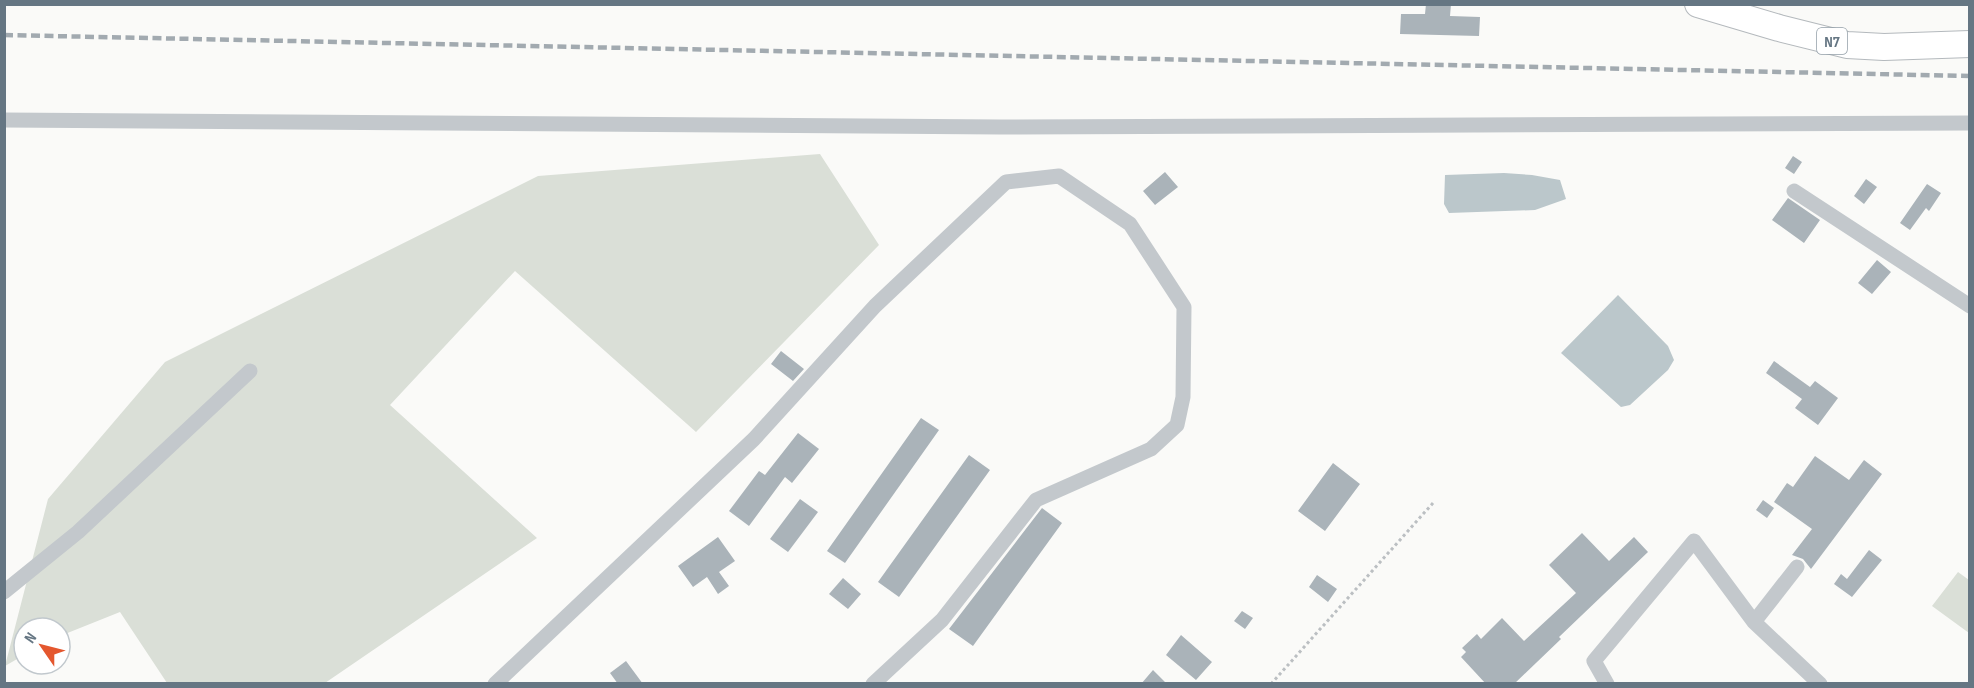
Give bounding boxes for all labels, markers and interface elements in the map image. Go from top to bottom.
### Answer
road number: N7 [1817,28,1847,54]
north arrow [12,616,72,676]
text: N [21,629,41,647]

